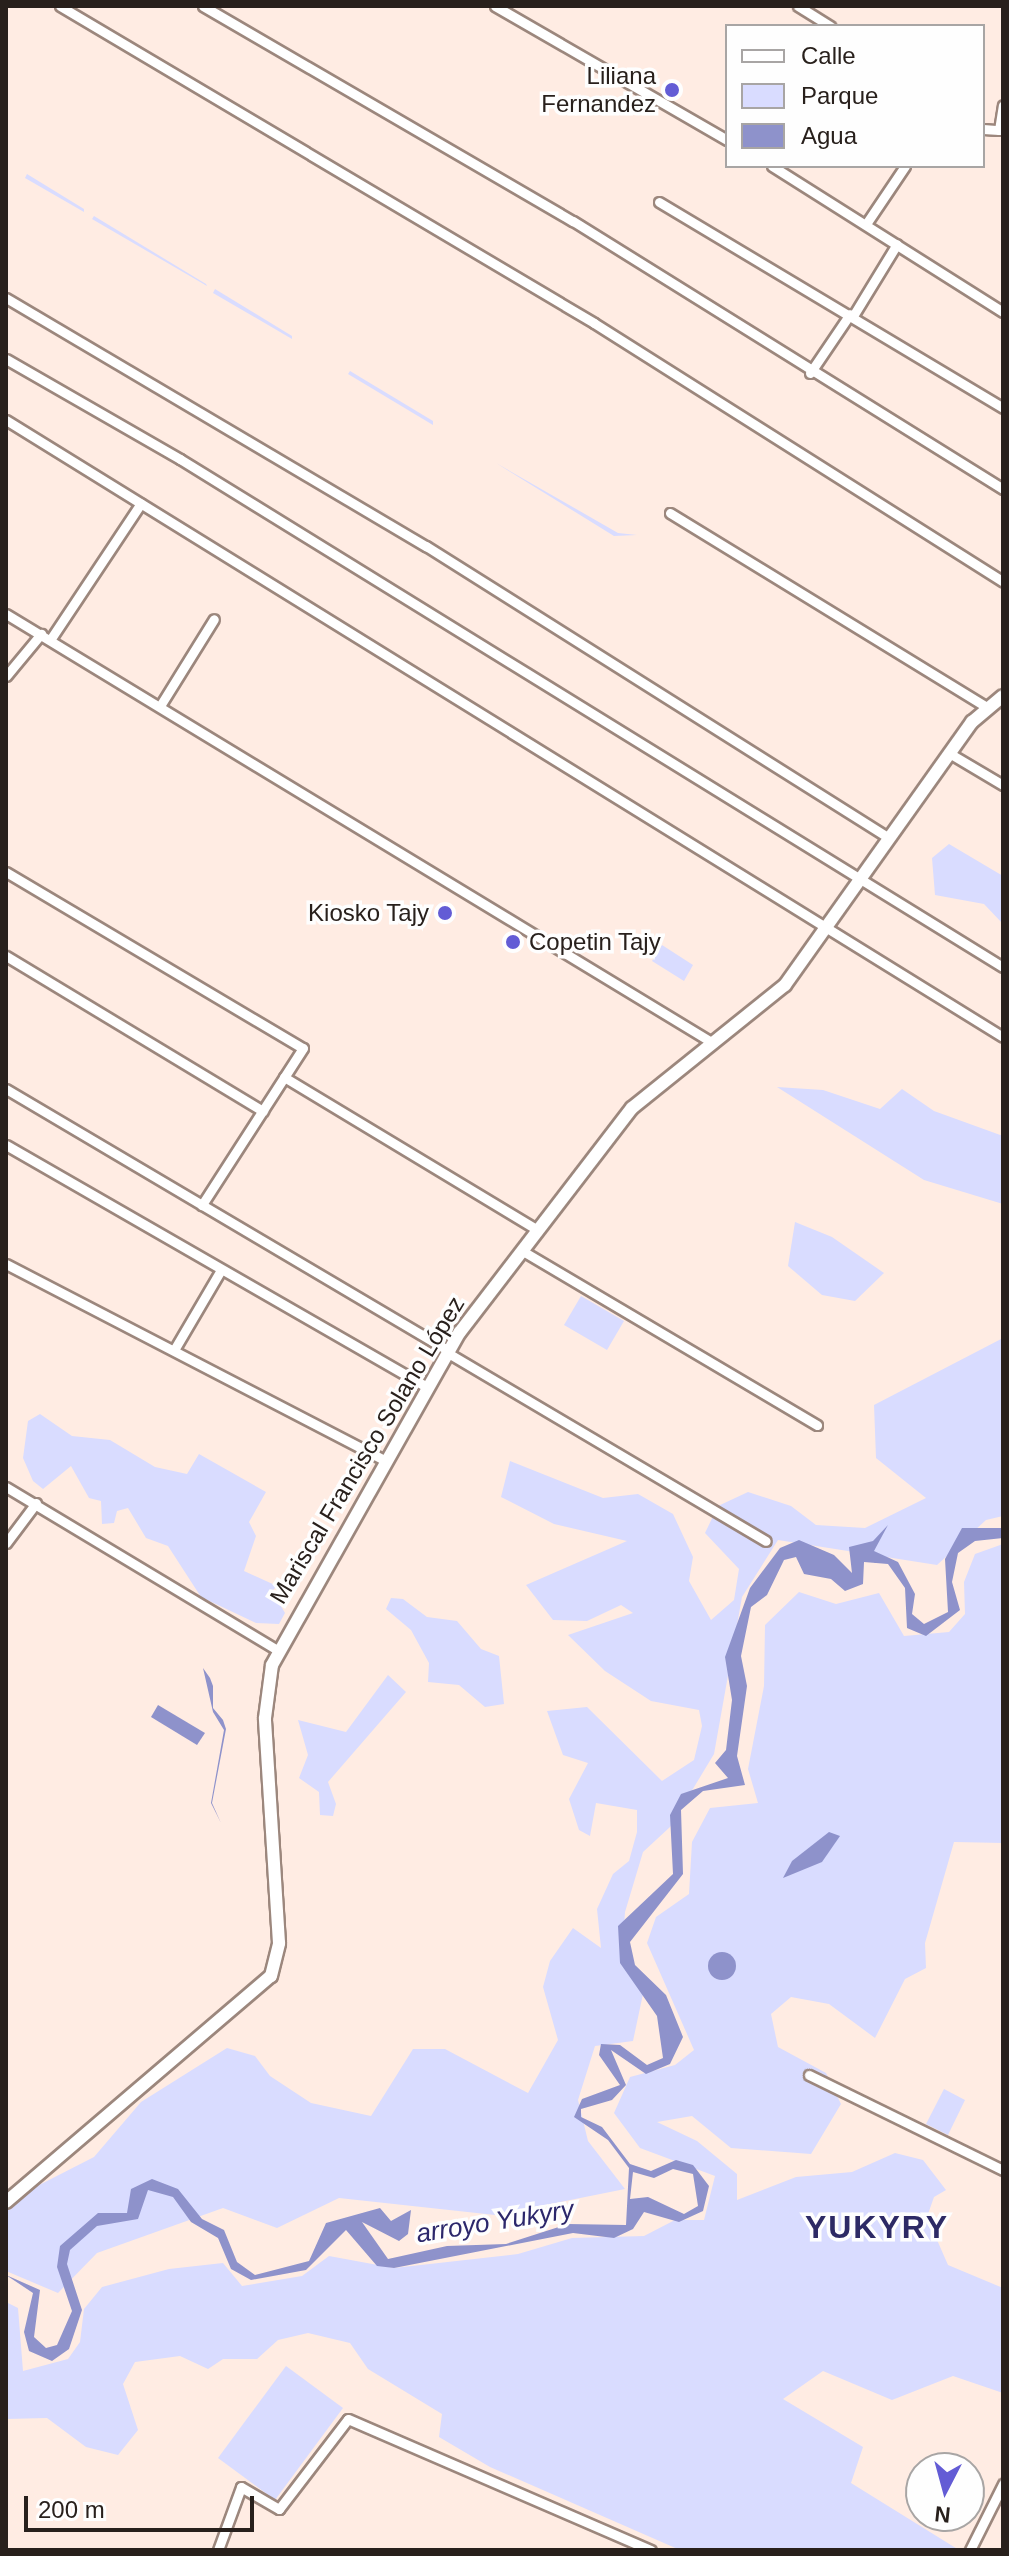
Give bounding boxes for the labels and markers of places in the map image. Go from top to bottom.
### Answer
place label: Liliana Fernandez [541,62,656,118]
marker: Liliana Fernandez [663,81,681,99]
place label: Kiosko Tajy [308,899,429,927]
marker: Kiosko Tajy [436,904,454,922]
place label: Copetin Tajy [529,928,661,956]
marker: Copetin Tajy [504,933,522,951]

